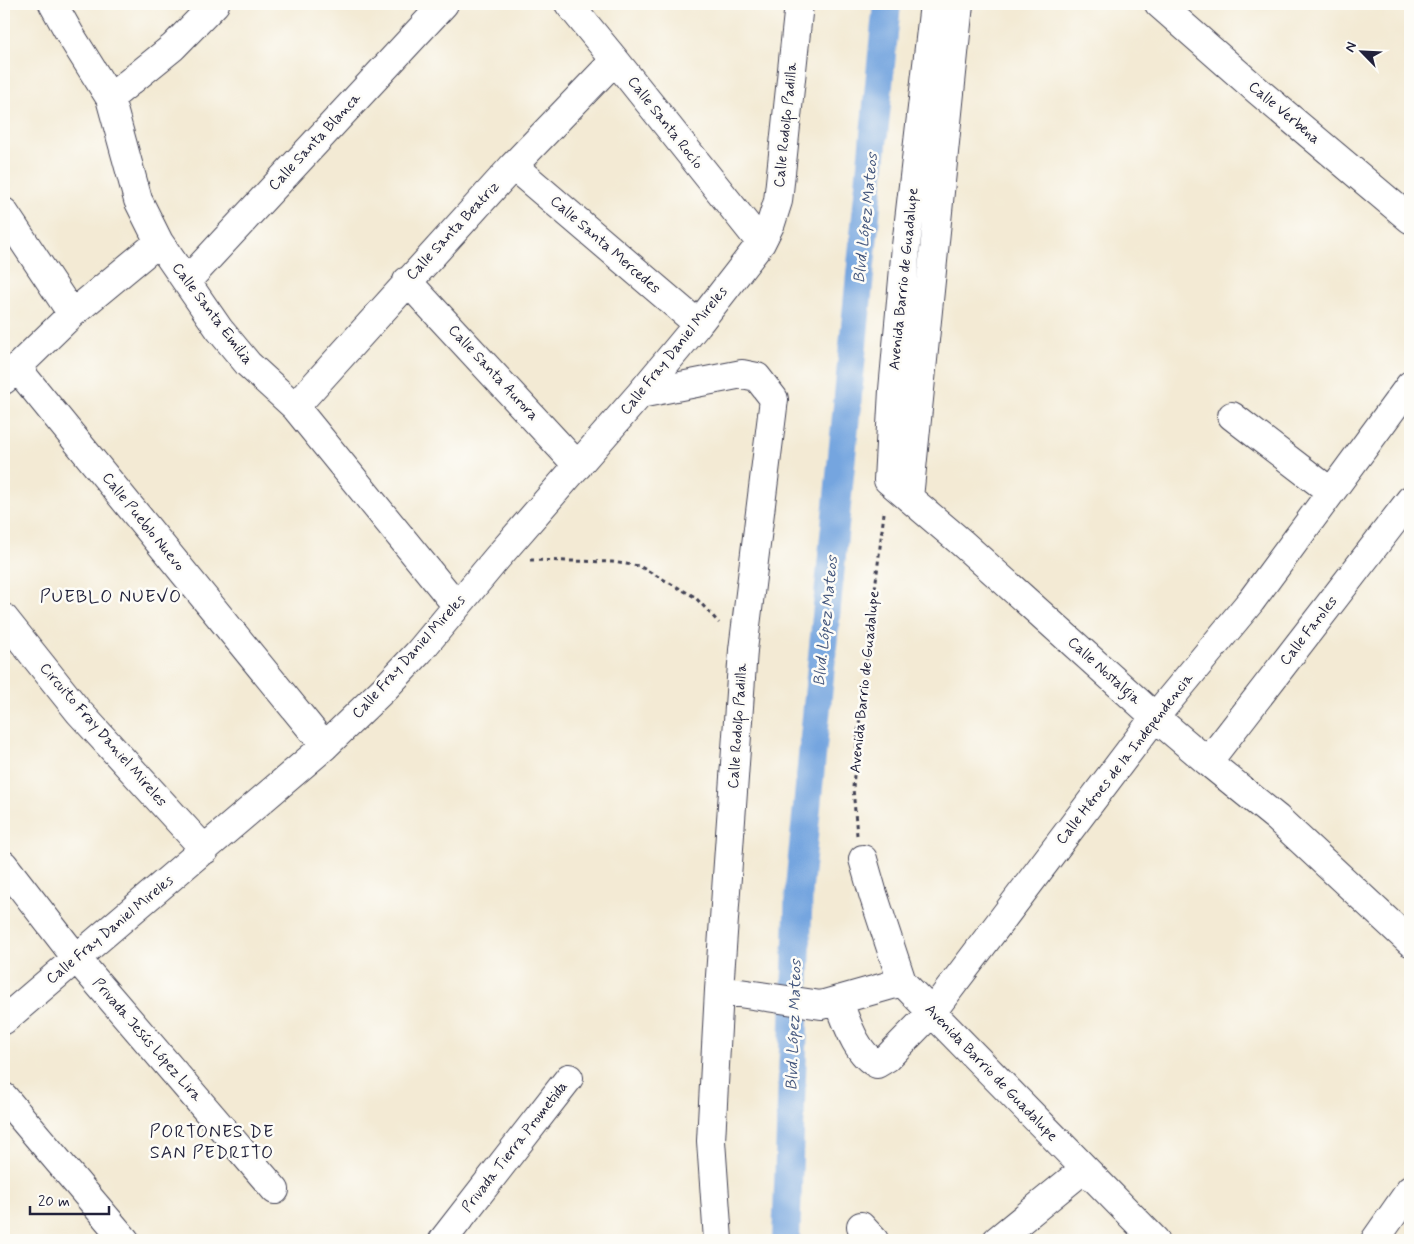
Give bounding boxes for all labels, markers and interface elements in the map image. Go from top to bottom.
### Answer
north arrow [1336,28,1386,78]
text: N [1341,39,1361,55]
street label: Calle Rodolfo Padilla [769,60,805,189]
street label: Calle Santa Rocío [622,72,708,174]
street label: Calle Verbena [1244,77,1324,149]
street label: Calle Santa Blanca [264,88,366,195]
water label: Blvd. López Mateos [849,150,883,284]
street label: Calle Santa Beatriz [402,177,504,285]
street label: Avenida Barrio de Guadalupe [884,187,924,371]
street label: Calle Santa Mercedes [545,191,665,299]
street label: Calle Santa Emilia [167,259,257,369]
street label: Calle Fray Daniel Mireles [616,282,732,420]
street label: Calle Santa Aurora [443,321,543,425]
street label: Calle Pueblo Nuevo [97,469,189,575]
water label: Blvd. López Mateos [809,553,843,687]
district label: PUEBLO NUEVO [40,585,182,609]
street label: Calle Fray Daniel Mireles [348,590,470,723]
street label: Avenida Barrio de Guadalupe [845,590,885,774]
street label: Calle Faroles [1276,592,1343,670]
street label: Calle Nostalgia [1062,633,1146,711]
street label: Circuito Fray Daniel Mireles [35,659,171,812]
street label: Calle Rodolfo Padilla [724,662,754,790]
street label: Calle Héroes de la Independencia [1052,668,1199,849]
street label: Calle Fray Daniel Mireles [42,871,178,989]
water label: Blvd. López Mateos [781,958,807,1091]
street label: Privada Jesús López Lira [88,974,207,1107]
street label: Avenida Barrio de Guadalupe [920,1000,1062,1146]
street label: Privada Tierra Prometida [457,1077,573,1217]
district label: PORTONES DE SAN PEDRITO [150,1120,274,1165]
scale bar [30,1184,109,1216]
text: 20 m [38,1192,70,1212]

